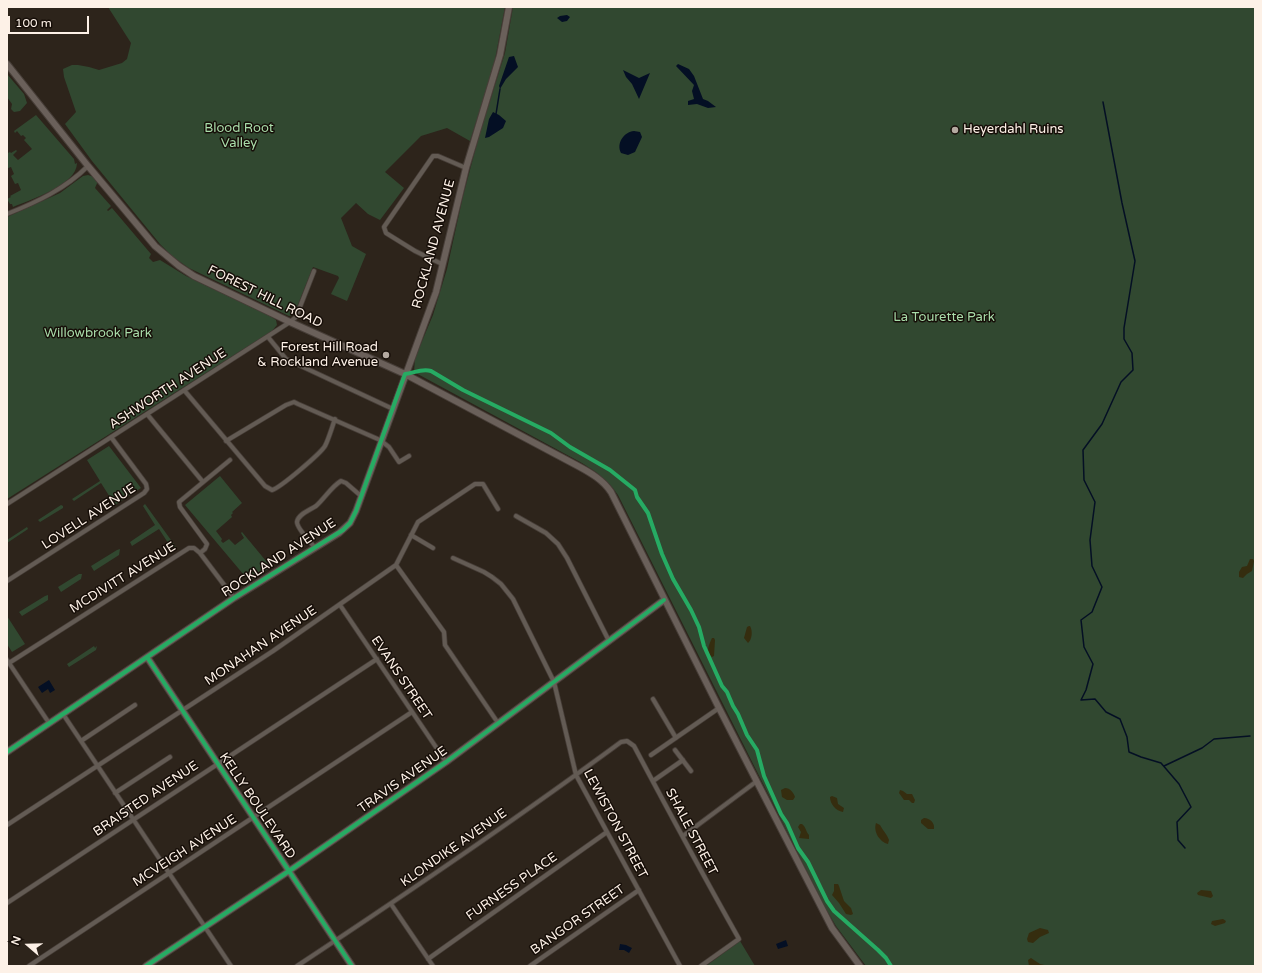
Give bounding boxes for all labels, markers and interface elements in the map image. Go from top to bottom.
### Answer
scale bar [10,8,91,34]
text: 100 m [15,16,52,30]
park label: Blood Root Valley [204,121,274,152]
place label: Heyerdahl Ruins [963,122,1064,138]
marker: Heyerdahl Ruins [950,125,960,135]
street label: ROCKLAND AVENUE [409,178,459,310]
street label: FOREST HILL ROAD [205,262,325,332]
park label: La Tourette Park [893,310,995,326]
park label: Willowbrook Park [44,326,152,342]
place label: Forest Hill Road & Rockland Avenue [257,340,378,371]
street label: ASHWORTH AVENUE [106,345,230,433]
marker: Forest Hill Road & Rockland Avenue [381,350,391,360]
street label: LOVELL AVENUE [39,481,139,553]
street label: ROCKLAND AVENUE [219,515,339,601]
street label: MCDIVITT AVENUE [67,539,179,617]
street label: MONAHAN AVENUE [202,603,320,689]
street label: EVANS STREET [367,633,435,723]
street label: TRAVIS AVENUE [355,743,451,817]
street label: KELLY BOULEVARD [216,750,298,862]
street label: BRAISTED AVENUE [90,758,202,840]
street label: LEWISTON STREET [580,767,650,881]
street label: SHALE STREET [662,786,720,878]
street label: KLONDIKE AVENUE [398,805,510,891]
street label: MCVEIGH AVENUE [130,812,240,890]
street label: FURNESS PLACE [463,850,561,924]
street label: BANGOR STREET [528,882,628,958]
north arrow [8,925,48,965]
text: N [9,934,24,947]

